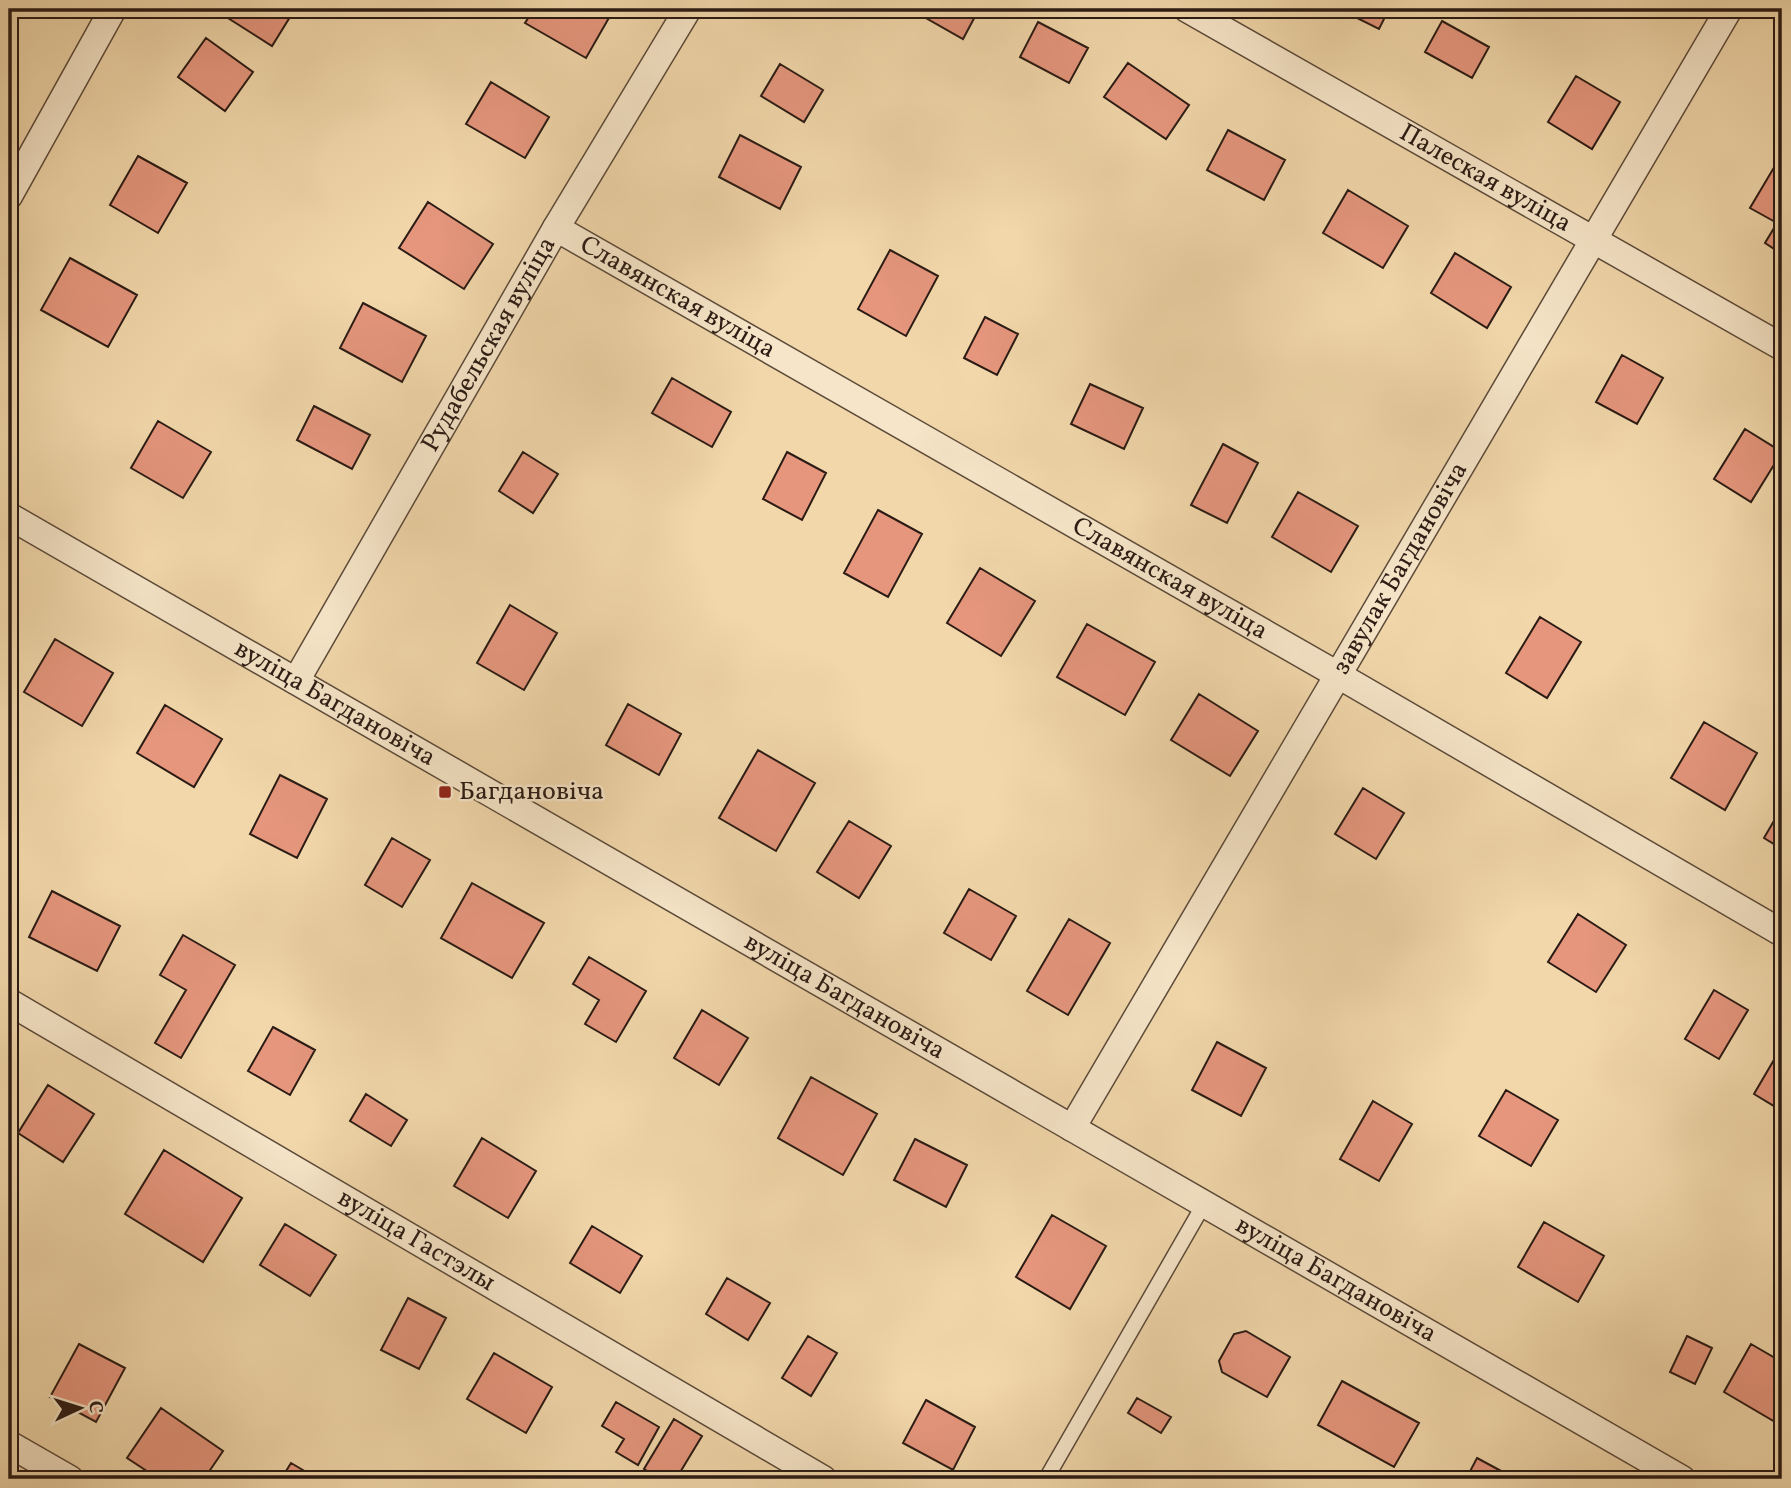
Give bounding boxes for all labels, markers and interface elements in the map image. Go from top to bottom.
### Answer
street label: Палеская вуліца [1393,115,1578,242]
street label: Славянская вуліца [573,227,782,368]
street label: Рудабельская вуліца [413,230,565,459]
street label: завулак Багдановіча [1324,455,1477,681]
street label: Славянская вуліца [1065,509,1274,649]
street label: вуліца Багдановіча [228,631,442,776]
place label: Багдановіча [459,774,604,810]
marker: Багдановіча [437,784,453,800]
street label: вуліца Багдановіча [737,925,952,1069]
street label: вуліца Гастэлы [331,1180,502,1301]
street label: вуліца Багдановіча [1229,1208,1443,1352]
north arrow [46,1372,116,1442]
text: С [82,1400,108,1414]

